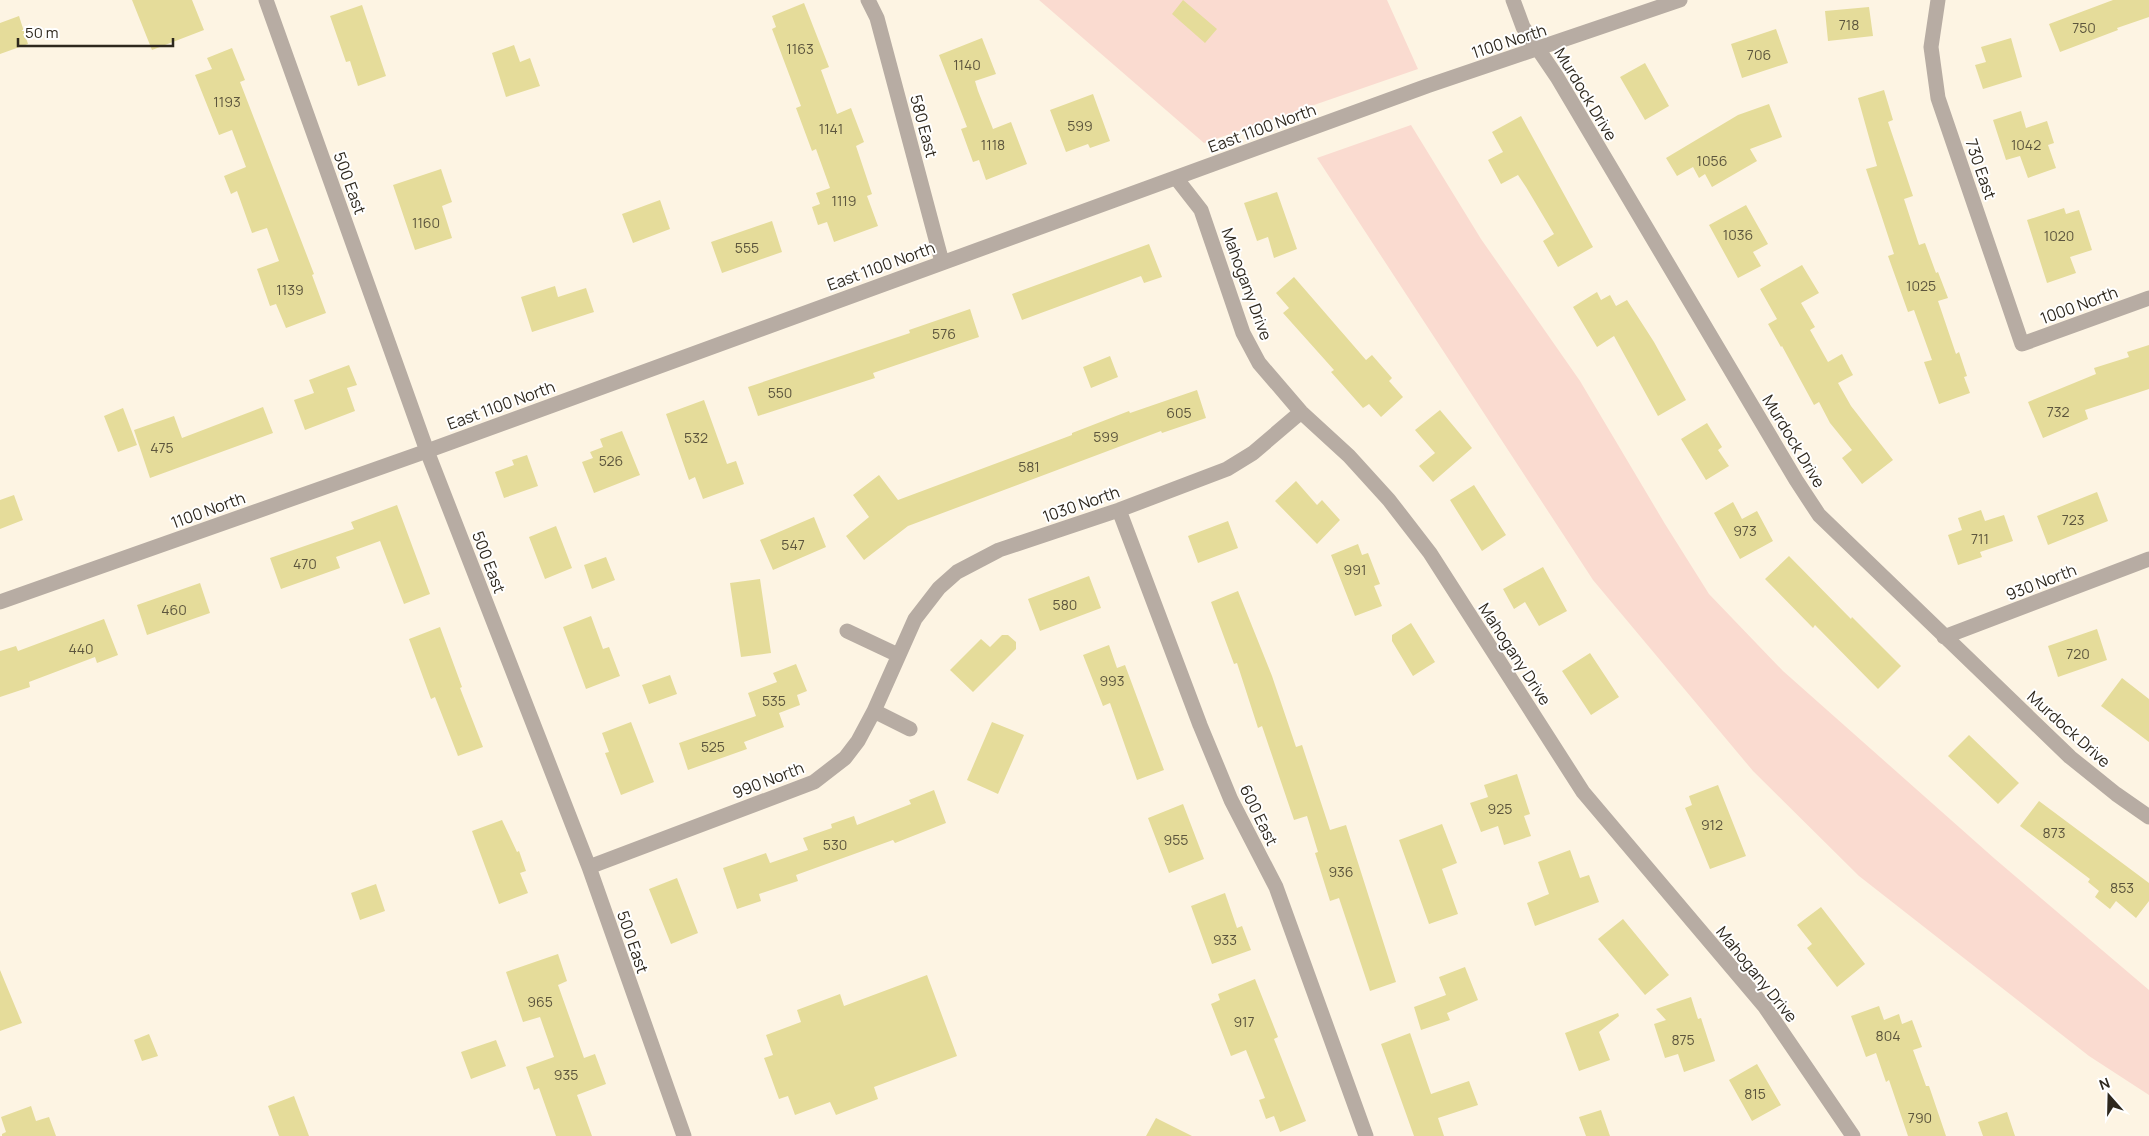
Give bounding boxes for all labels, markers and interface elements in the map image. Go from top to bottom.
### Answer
scale bar [18,15,172,47]
house number: 718 [1839,15,1859,34]
house number: 750 [2072,18,2096,37]
street label: 1100 North [1469,19,1549,63]
text: 50 m [25,22,59,43]
house number: 1163 [786,39,814,58]
street label: Murdock Drive [1550,43,1622,145]
house number: 706 [1747,45,1771,64]
house number: 1140 [953,55,981,74]
house number: 1193 [213,92,241,111]
street label: 580 East [905,92,943,160]
street label: East 1100 North [1205,98,1319,158]
house number: 599 [1067,116,1093,135]
house number: 1141 [819,119,843,138]
house number: 1118 [981,135,1005,154]
house number: 1042 [2011,135,2041,154]
street label: 730 East [1960,136,2002,202]
street label: 500 East [329,149,371,217]
house number: 1056 [1697,151,1727,170]
house number: 1119 [831,191,857,210]
house number: 1160 [412,213,440,232]
street label: Mahogany Drive [1217,225,1277,343]
house number: 1036 [1723,225,1753,244]
house number: 1020 [2044,226,2074,245]
street label: East 1100 North [824,236,938,296]
house number: 555 [735,238,759,257]
house number: 1025 [1906,276,1936,295]
house number: 1139 [276,280,304,299]
street label: 1000 North [2037,281,2121,329]
house number: 576 [932,324,956,343]
street label: East 1100 North [444,375,558,435]
house number: 550 [768,383,792,402]
street label: Murdock Drive [1758,390,1830,492]
house number: 732 [2047,402,2069,421]
house number: 605 [1166,403,1192,422]
house number: 599 [1093,427,1119,446]
house number: 532 [684,428,708,447]
house number: 475 [150,438,174,457]
house number: 526 [599,451,623,470]
house number: 581 [1018,457,1040,476]
street label: 1030 North [1040,481,1122,527]
street label: 1100 North [168,486,248,534]
house number: 723 [2062,510,2084,529]
house number: 973 [1733,521,1757,540]
street label: 500 East [467,528,511,596]
house number: 711 [1971,529,1989,548]
house number: 547 [781,535,805,554]
house number: 470 [293,554,317,573]
street label: 930 North [2003,558,2079,606]
house number: 991 [1344,560,1366,579]
house number: 580 [1053,595,1077,614]
street label: Mahogany Drive [1474,599,1556,709]
house number: 460 [161,600,187,619]
house number: 440 [68,639,94,658]
house number: 720 [2066,644,2090,663]
house number: 993 [1099,671,1125,690]
street label: Murdock Drive [2023,686,2115,772]
house number: 535 [762,691,786,710]
house number: 525 [701,737,725,756]
street label: 990 North [729,756,807,804]
street label: 600 East [1235,781,1283,849]
house number: 925 [1488,799,1512,818]
house number: 912 [1701,815,1723,834]
house number: 873 [2043,823,2065,842]
house number: 955 [1164,830,1188,849]
house number: 530 [823,835,847,854]
house number: 936 [1328,862,1354,881]
house number: 853 [2110,878,2134,897]
street label: 500 East [612,908,654,976]
street label: Mahogany Drive [1711,921,1803,1027]
house number: 933 [1213,930,1237,949]
house number: 965 [527,992,553,1011]
house number: 917 [1233,1012,1255,1031]
house number: 804 [1876,1026,1900,1045]
house number: 875 [1671,1030,1695,1049]
house number: 935 [554,1065,578,1084]
north arrow [2084,1071,2134,1121]
text: N [2096,1073,2112,1094]
house number: 815 [1744,1084,1766,1103]
house number: 790 [1908,1108,1932,1127]

